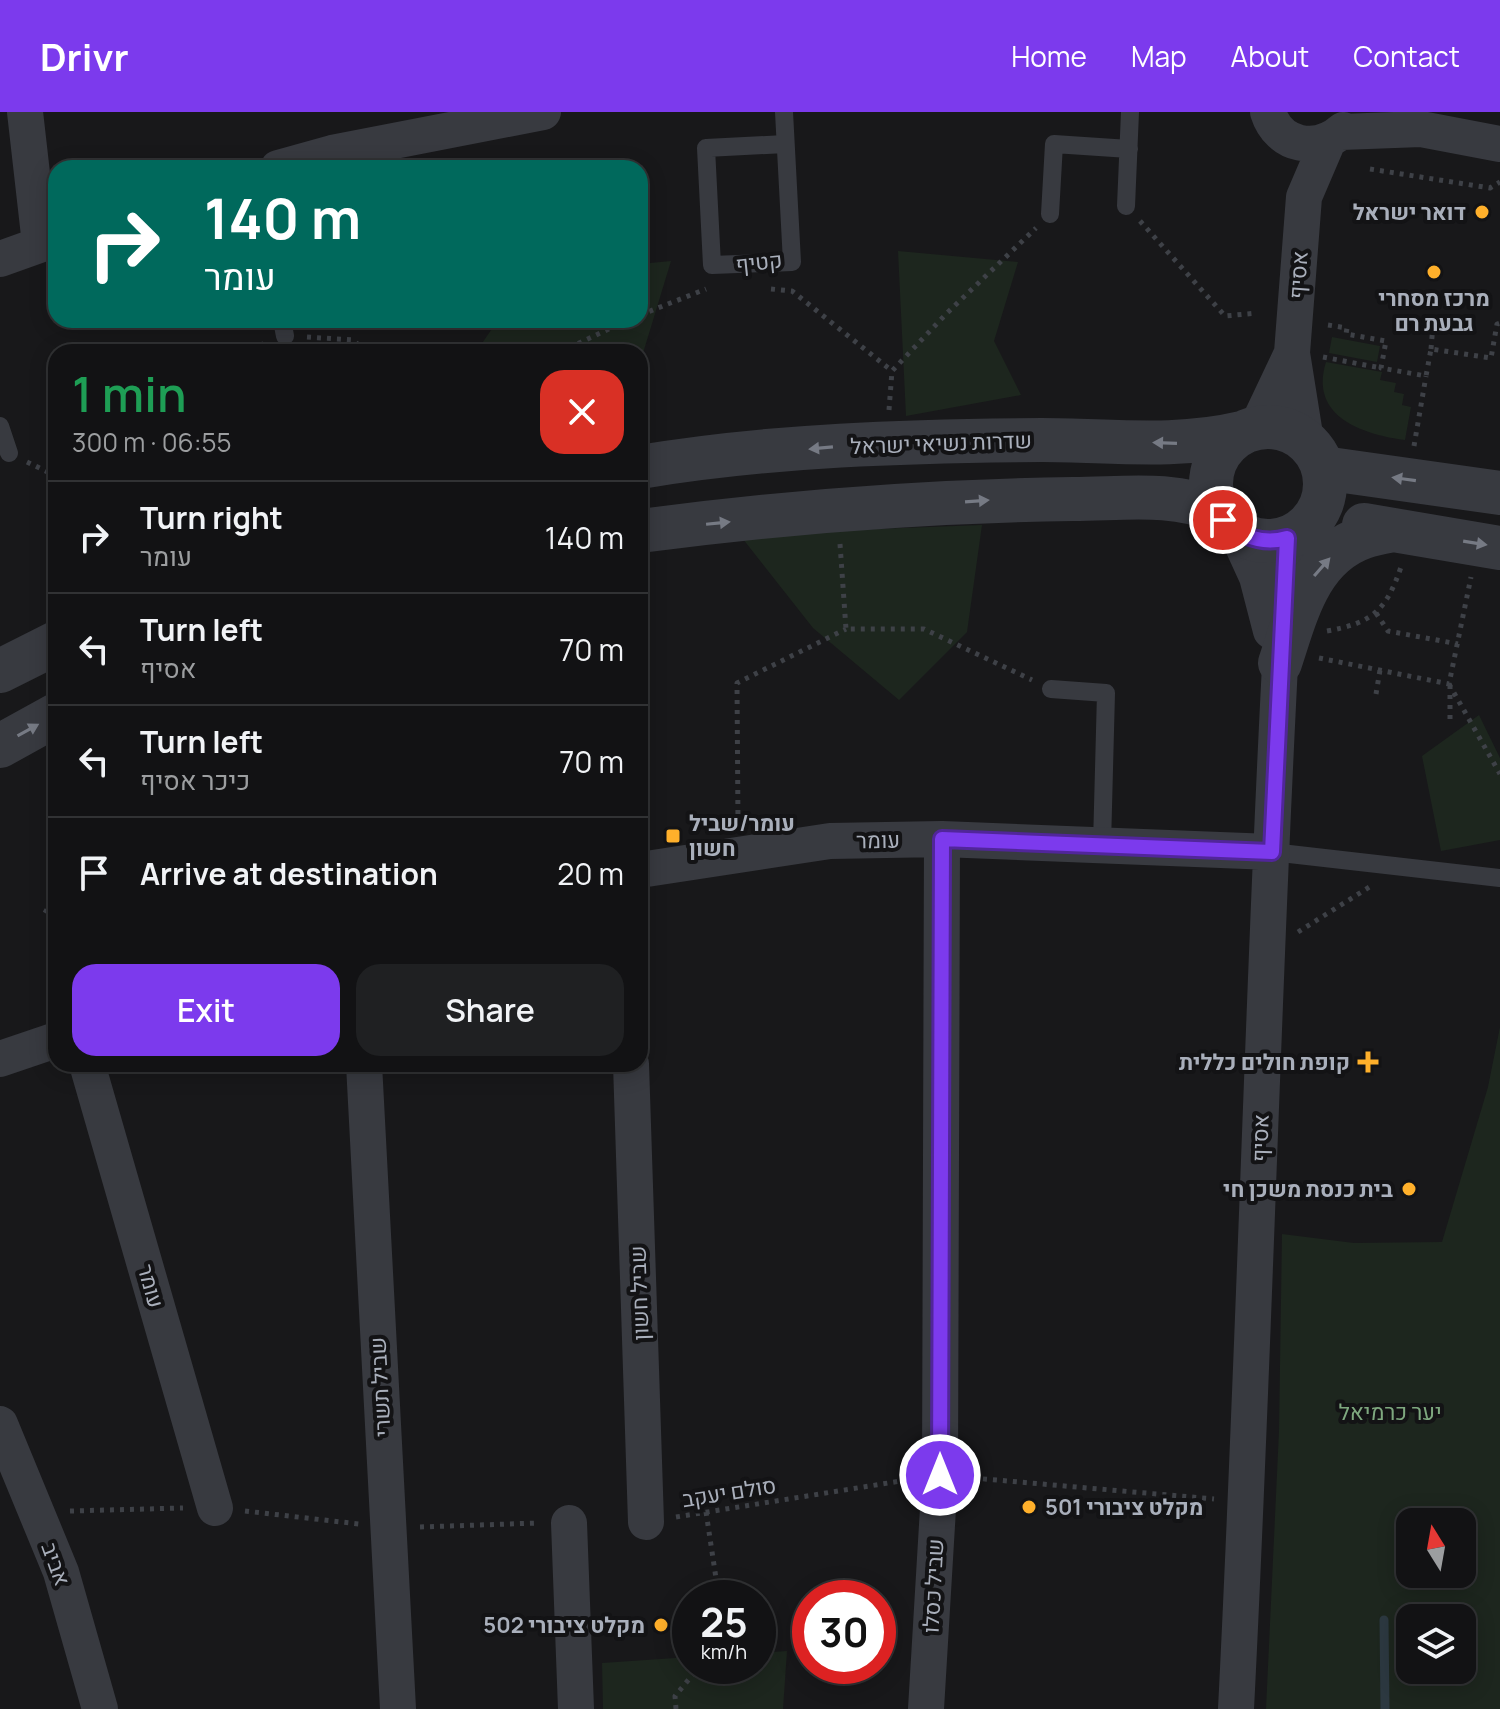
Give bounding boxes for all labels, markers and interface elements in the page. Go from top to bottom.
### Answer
text: Drivr [40,30,129,82]
text: Home [1011,37,1087,75]
text: Map [1131,37,1187,75]
text: About [1231,37,1309,75]
text: Contact [1353,37,1460,75]
text: 140 m [204,179,361,256]
icon: right [72,192,176,296]
place label: דואר ישראל [1353,197,1466,227]
marker: דואר ישראל [1473,203,1491,221]
street label: קטיף [734,245,784,279]
street label: אסיף [1281,250,1315,300]
text: עומר [204,252,276,301]
marker: מרכז מסחרי גבעת רם [1425,263,1443,281]
place label: מרכז מסחרי גבעת רם [1378,283,1490,338]
text: 1 min [72,361,186,426]
button: close [540,370,624,454]
text: 300 m · 06:55 [72,424,231,460]
street label: שדרות נשיאי ישראל [850,425,1032,461]
one-way arrow [1152,437,1177,450]
one-way arrow [809,442,834,455]
one-way arrow [1391,472,1416,485]
pin [1189,486,1257,554]
one-way arrow [965,495,990,508]
text: Turn right [140,497,283,538]
icon: arrive [1201,498,1245,542]
icon: right [72,515,116,559]
one-way arrow [705,516,730,529]
text: 140 m [545,517,624,558]
text: עומר [140,538,192,574]
one-way arrow [1463,538,1488,550]
one-way arrow [1313,558,1330,578]
text: Turn left [140,609,263,650]
icon: left [72,627,116,671]
text: 70 m [559,629,624,670]
text: אסיף [140,650,197,686]
text: Turn left [140,721,263,762]
one-way arrow [17,723,39,737]
icon: left [72,739,116,783]
text: 70 m [559,741,624,782]
text: כיכר אסיף [140,762,250,798]
place label: עומר/שביל חשון [689,808,795,863]
street label: עומר [856,825,900,855]
marker: עומר/שביל חשון [664,827,682,845]
icon: arrive [72,851,116,895]
text: Arrive at destination [140,853,438,894]
text: 20 m [557,853,624,894]
button: Exit [72,964,340,1056]
button: Share [356,964,624,1056]
place label: קופת חולים כללית [1179,1047,1350,1077]
marker: קופת חולים כללית [1357,1051,1379,1073]
street label: אסיף [1244,1114,1276,1162]
place label: בית כנסת משכן חי [1223,1174,1393,1204]
marker: בית כנסת משכן חי [1400,1180,1418,1198]
street label: שביל חשון [622,1245,656,1341]
street label: עומר [131,1261,171,1311]
street label: שביל תשרי [362,1336,398,1438]
park label: יער כרמיאל [1338,1397,1442,1427]
position arrow [898,1433,982,1517]
street label: סולם יעקב [680,1470,778,1514]
place label: מקלט ציבורי 501 [1045,1492,1203,1522]
marker: מקלט ציבורי 501 [1020,1498,1038,1516]
north arrow [1396,1508,1476,1588]
map controls [1396,1508,1476,1684]
street label: אביב [34,1538,78,1590]
street label: שביל כסלו [916,1538,950,1634]
speed limit sign: 30 [792,1580,896,1684]
text: 25 [700,1594,748,1649]
button: layers [1396,1604,1476,1684]
place label: מקלט ציבורי 502 [483,1610,645,1640]
marker: מקלט ציבורי 502 [652,1616,670,1634]
text: km/h [701,1638,747,1665]

